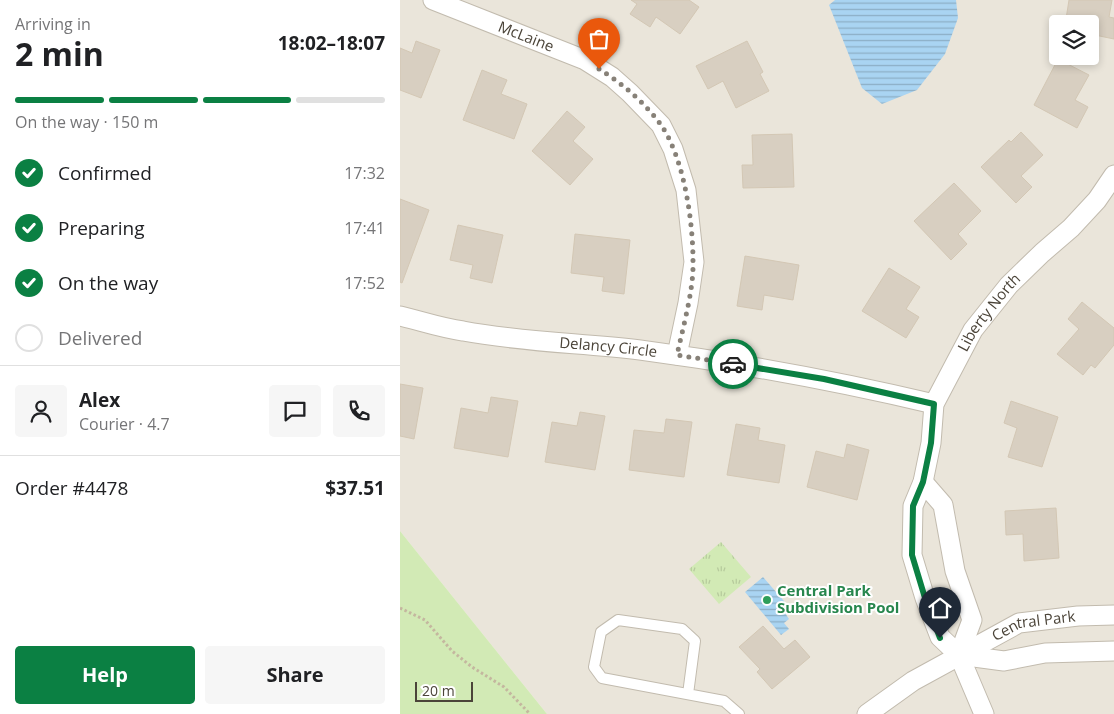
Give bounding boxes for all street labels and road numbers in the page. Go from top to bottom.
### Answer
street label: McLaine [496,16,557,56]
street label: Liberty North [952,268,1024,355]
street label: Delancy Circle [559,332,659,361]
street label: Central Park [988,605,1076,645]

